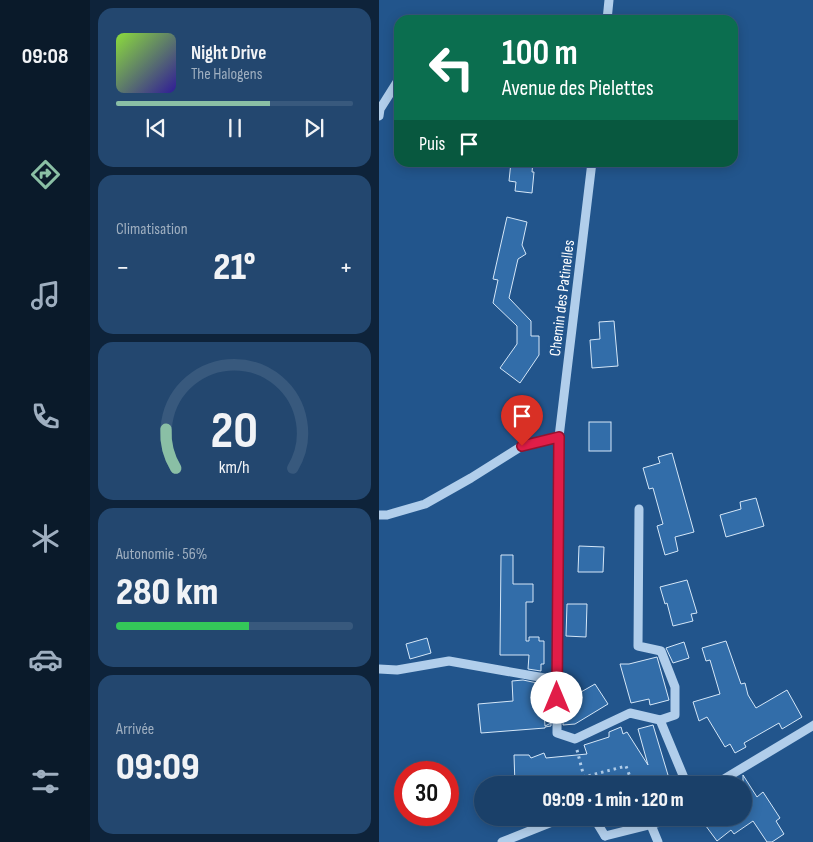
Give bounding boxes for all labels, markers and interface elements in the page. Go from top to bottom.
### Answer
text: 100 m [502,32,578,75]
icon: left [419,35,484,100]
text: Night Drive [191,42,266,65]
text: 09:08 [22,43,68,70]
text: The Halogens [191,65,262,84]
text: Avenue des Pielettes [502,75,654,102]
icon: previous [142,114,170,142]
icon: pause [221,114,249,142]
icon: next [300,114,328,142]
icon: arrive [455,130,483,158]
text: Puis [419,133,445,156]
icon: directions [28,157,63,192]
text: Climatisation [116,220,188,239]
street label: Chemin des Patinelles [546,239,579,357]
text: 21° [213,245,256,290]
text: − [116,251,130,284]
text: + [339,251,353,284]
icon: music [28,278,63,313]
pin [501,395,543,446]
icon: phone [28,399,63,434]
text: 20 [211,400,258,463]
icon: arrive [508,402,536,430]
text: km/h [219,457,250,478]
icon: climate [28,521,63,556]
text: Autonomie · 56% [116,545,207,564]
text: 280 km [116,570,218,615]
icon: car [28,642,63,677]
position arrow [530,671,582,723]
text: Arrivée [116,720,154,739]
text: 09:09 [116,745,199,790]
speed limit sign: 30 [394,761,459,826]
icon: filters [28,764,63,799]
text: 09:09 · 1 min · 120 m [543,789,683,812]

